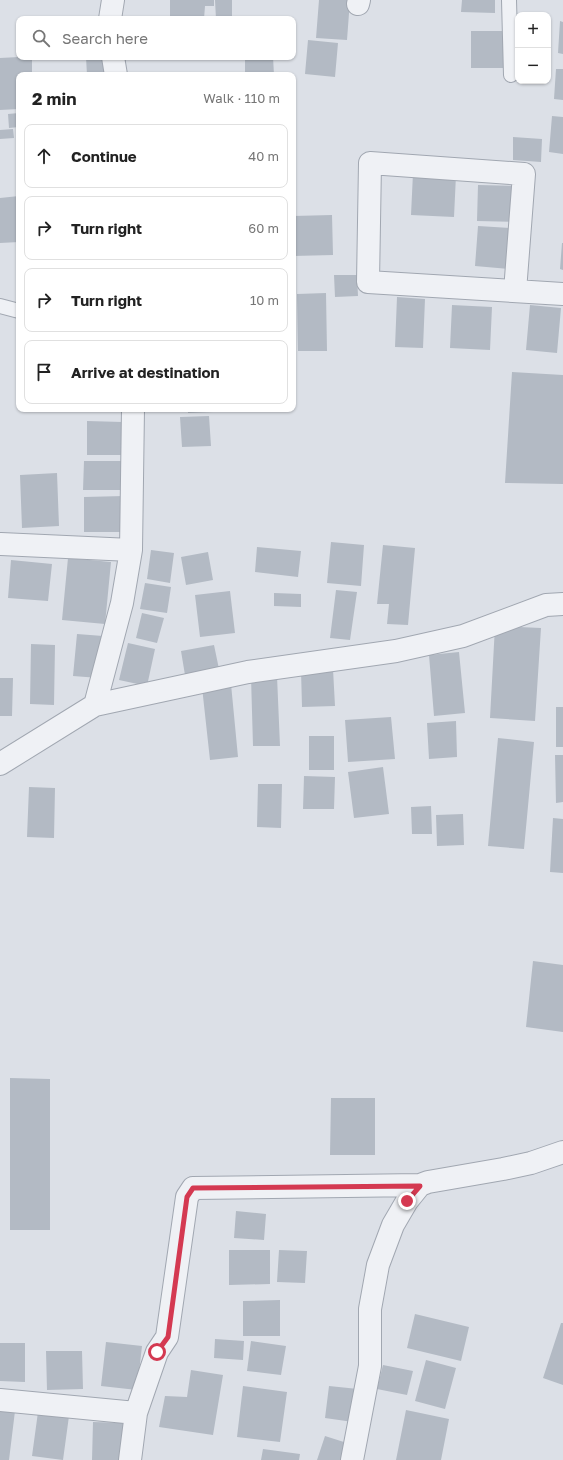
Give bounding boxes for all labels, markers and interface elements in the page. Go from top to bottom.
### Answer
map controls [515,12,551,84]
button: + [515,12,551,48]
search box [16,16,296,60]
icon: search [30,27,52,49]
text: Search here [62,29,148,47]
button: − [515,48,551,84]
text: 2 min [32,88,76,109]
text: Walk · 110 m [203,90,280,106]
icon: ahead [33,145,55,167]
text: Continue [71,147,137,165]
text: 40 m [248,148,279,164]
icon: right [33,217,55,239]
text: Turn right [71,219,142,237]
text: 60 m [248,220,279,236]
icon: right [33,289,55,311]
text: Turn right [71,291,142,309]
text: 10 m [250,292,279,308]
icon: arrive [33,361,55,383]
text: Arrive at destination [71,363,220,381]
route end [398,1192,416,1210]
route start [148,1343,166,1361]

